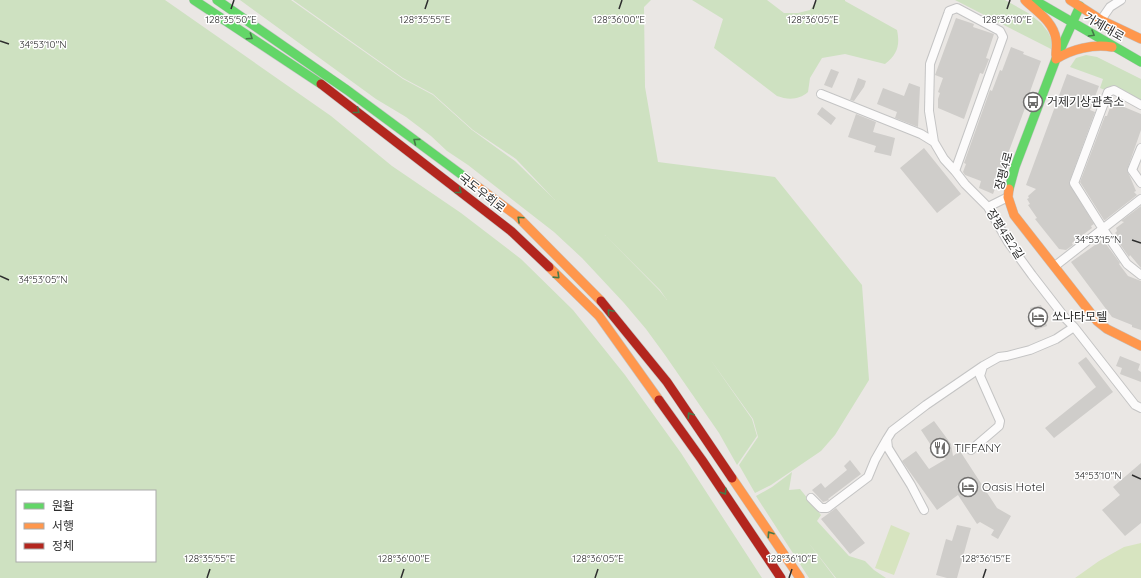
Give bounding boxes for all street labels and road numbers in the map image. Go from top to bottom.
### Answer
street label: 거제대로 [1081,9,1127,44]
street label: 장평4로 [991,150,1016,192]
street label: 국도우회로 [456,170,509,216]
street label: 장평4로2길 [984,206,1027,262]

